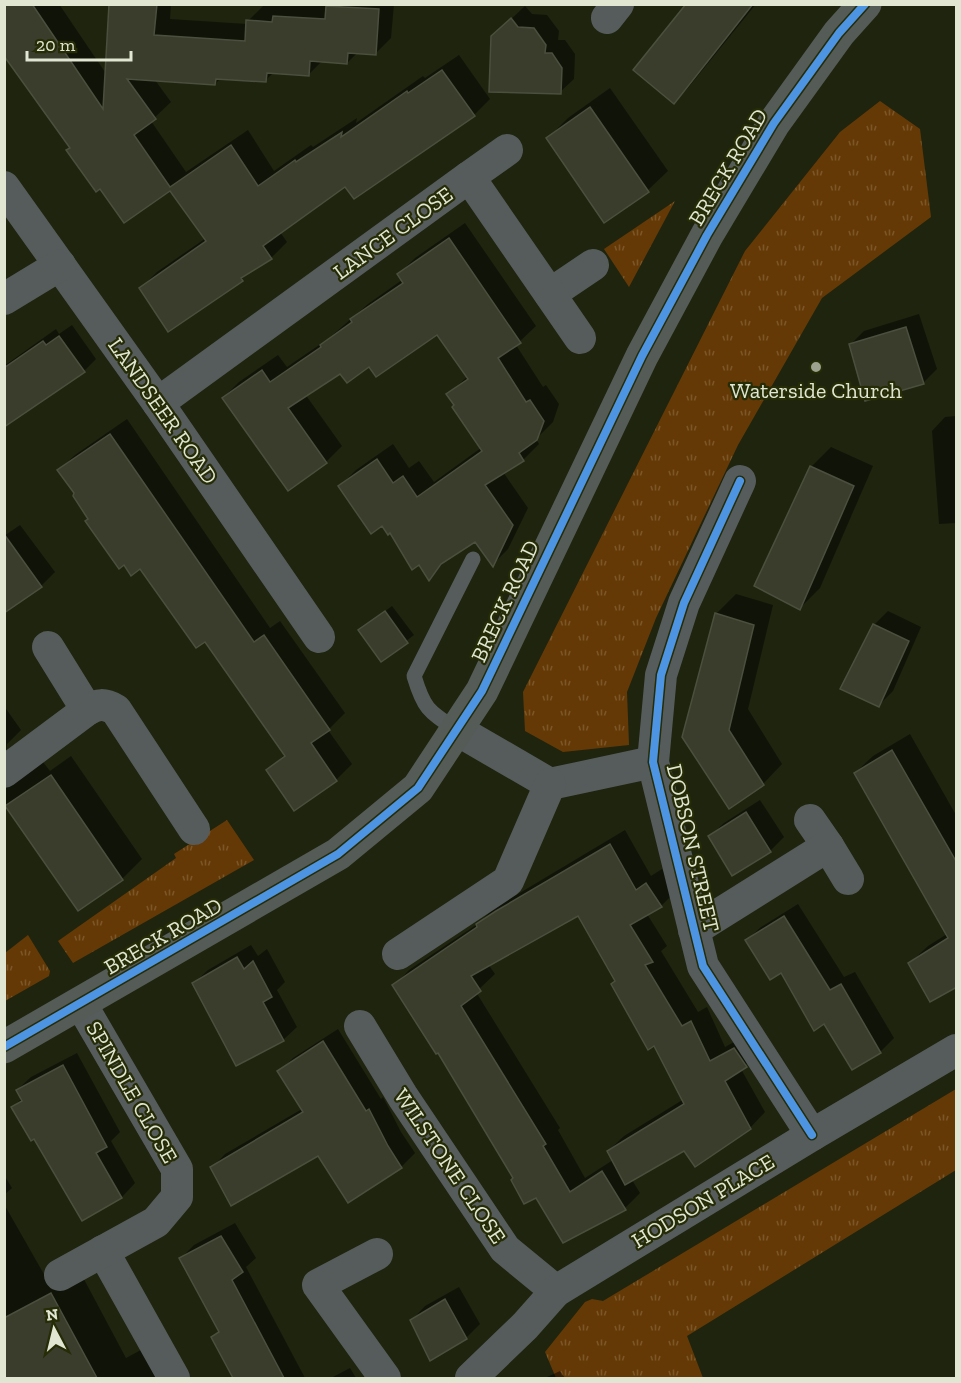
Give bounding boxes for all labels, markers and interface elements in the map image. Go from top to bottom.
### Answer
scale bar [27,24,130,62]
text: 20 m [36,34,76,56]
street label: BRECK ROAD [683,104,773,230]
street label: LANCE CLOSE [328,181,458,285]
street label: LANDSEER ROAD [102,333,224,489]
marker: Waterside Church [809,360,823,374]
place label: Waterside Church [730,377,903,404]
street label: BRECK ROAD [465,536,545,666]
street label: DOBSON STREET [661,761,726,935]
street label: BRECK ROAD [99,891,227,981]
street label: SPINDLE CLOSE [80,1016,184,1168]
street label: WILSTONE CLOSE [388,1083,512,1249]
street label: HODSON PLACE [627,1148,779,1254]
north arrow [24,1299,84,1359]
text: N [45,1304,59,1325]

